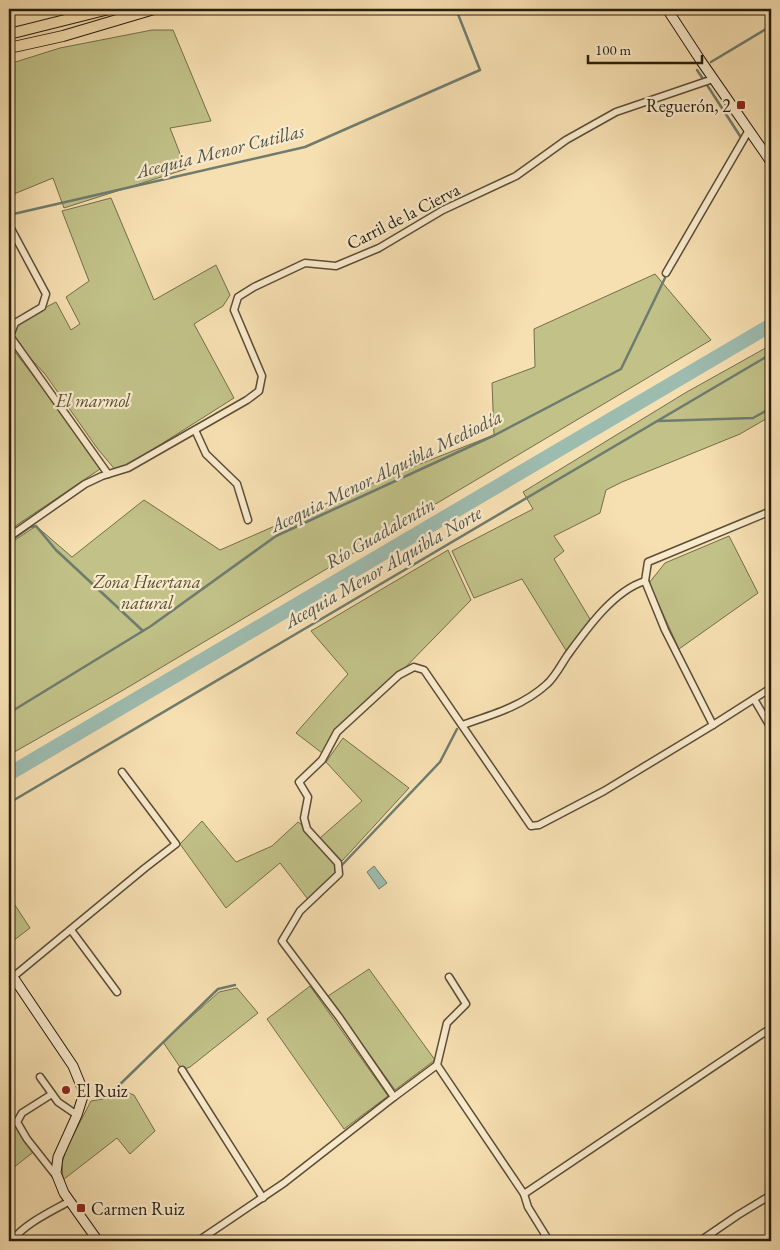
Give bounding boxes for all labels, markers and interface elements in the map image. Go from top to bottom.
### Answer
scale bar [588,32,701,64]
text: 100 m [595,40,632,59]
place label: Reguerón, 2 [646,94,731,117]
marker: Reguerón, 2 [735,99,747,111]
water label: Acequia Menor Cutillas [131,118,308,185]
street label: Carril de la Cierva [342,177,464,254]
park label: El marmol [55,389,131,412]
water label: Acequia Menor Alquibla Mediodía [264,404,507,540]
water label: Río Guadalentín [321,491,439,575]
water label: Acequia Menor Alquibla Norte [278,500,487,636]
park label: Zona Huertana natural [92,570,201,614]
place label: El Ruiz [76,1079,128,1102]
marker: El Ruiz [60,1084,72,1096]
place label: Carmen Ruiz [91,1197,185,1220]
marker: Carmen Ruiz [75,1202,87,1214]

